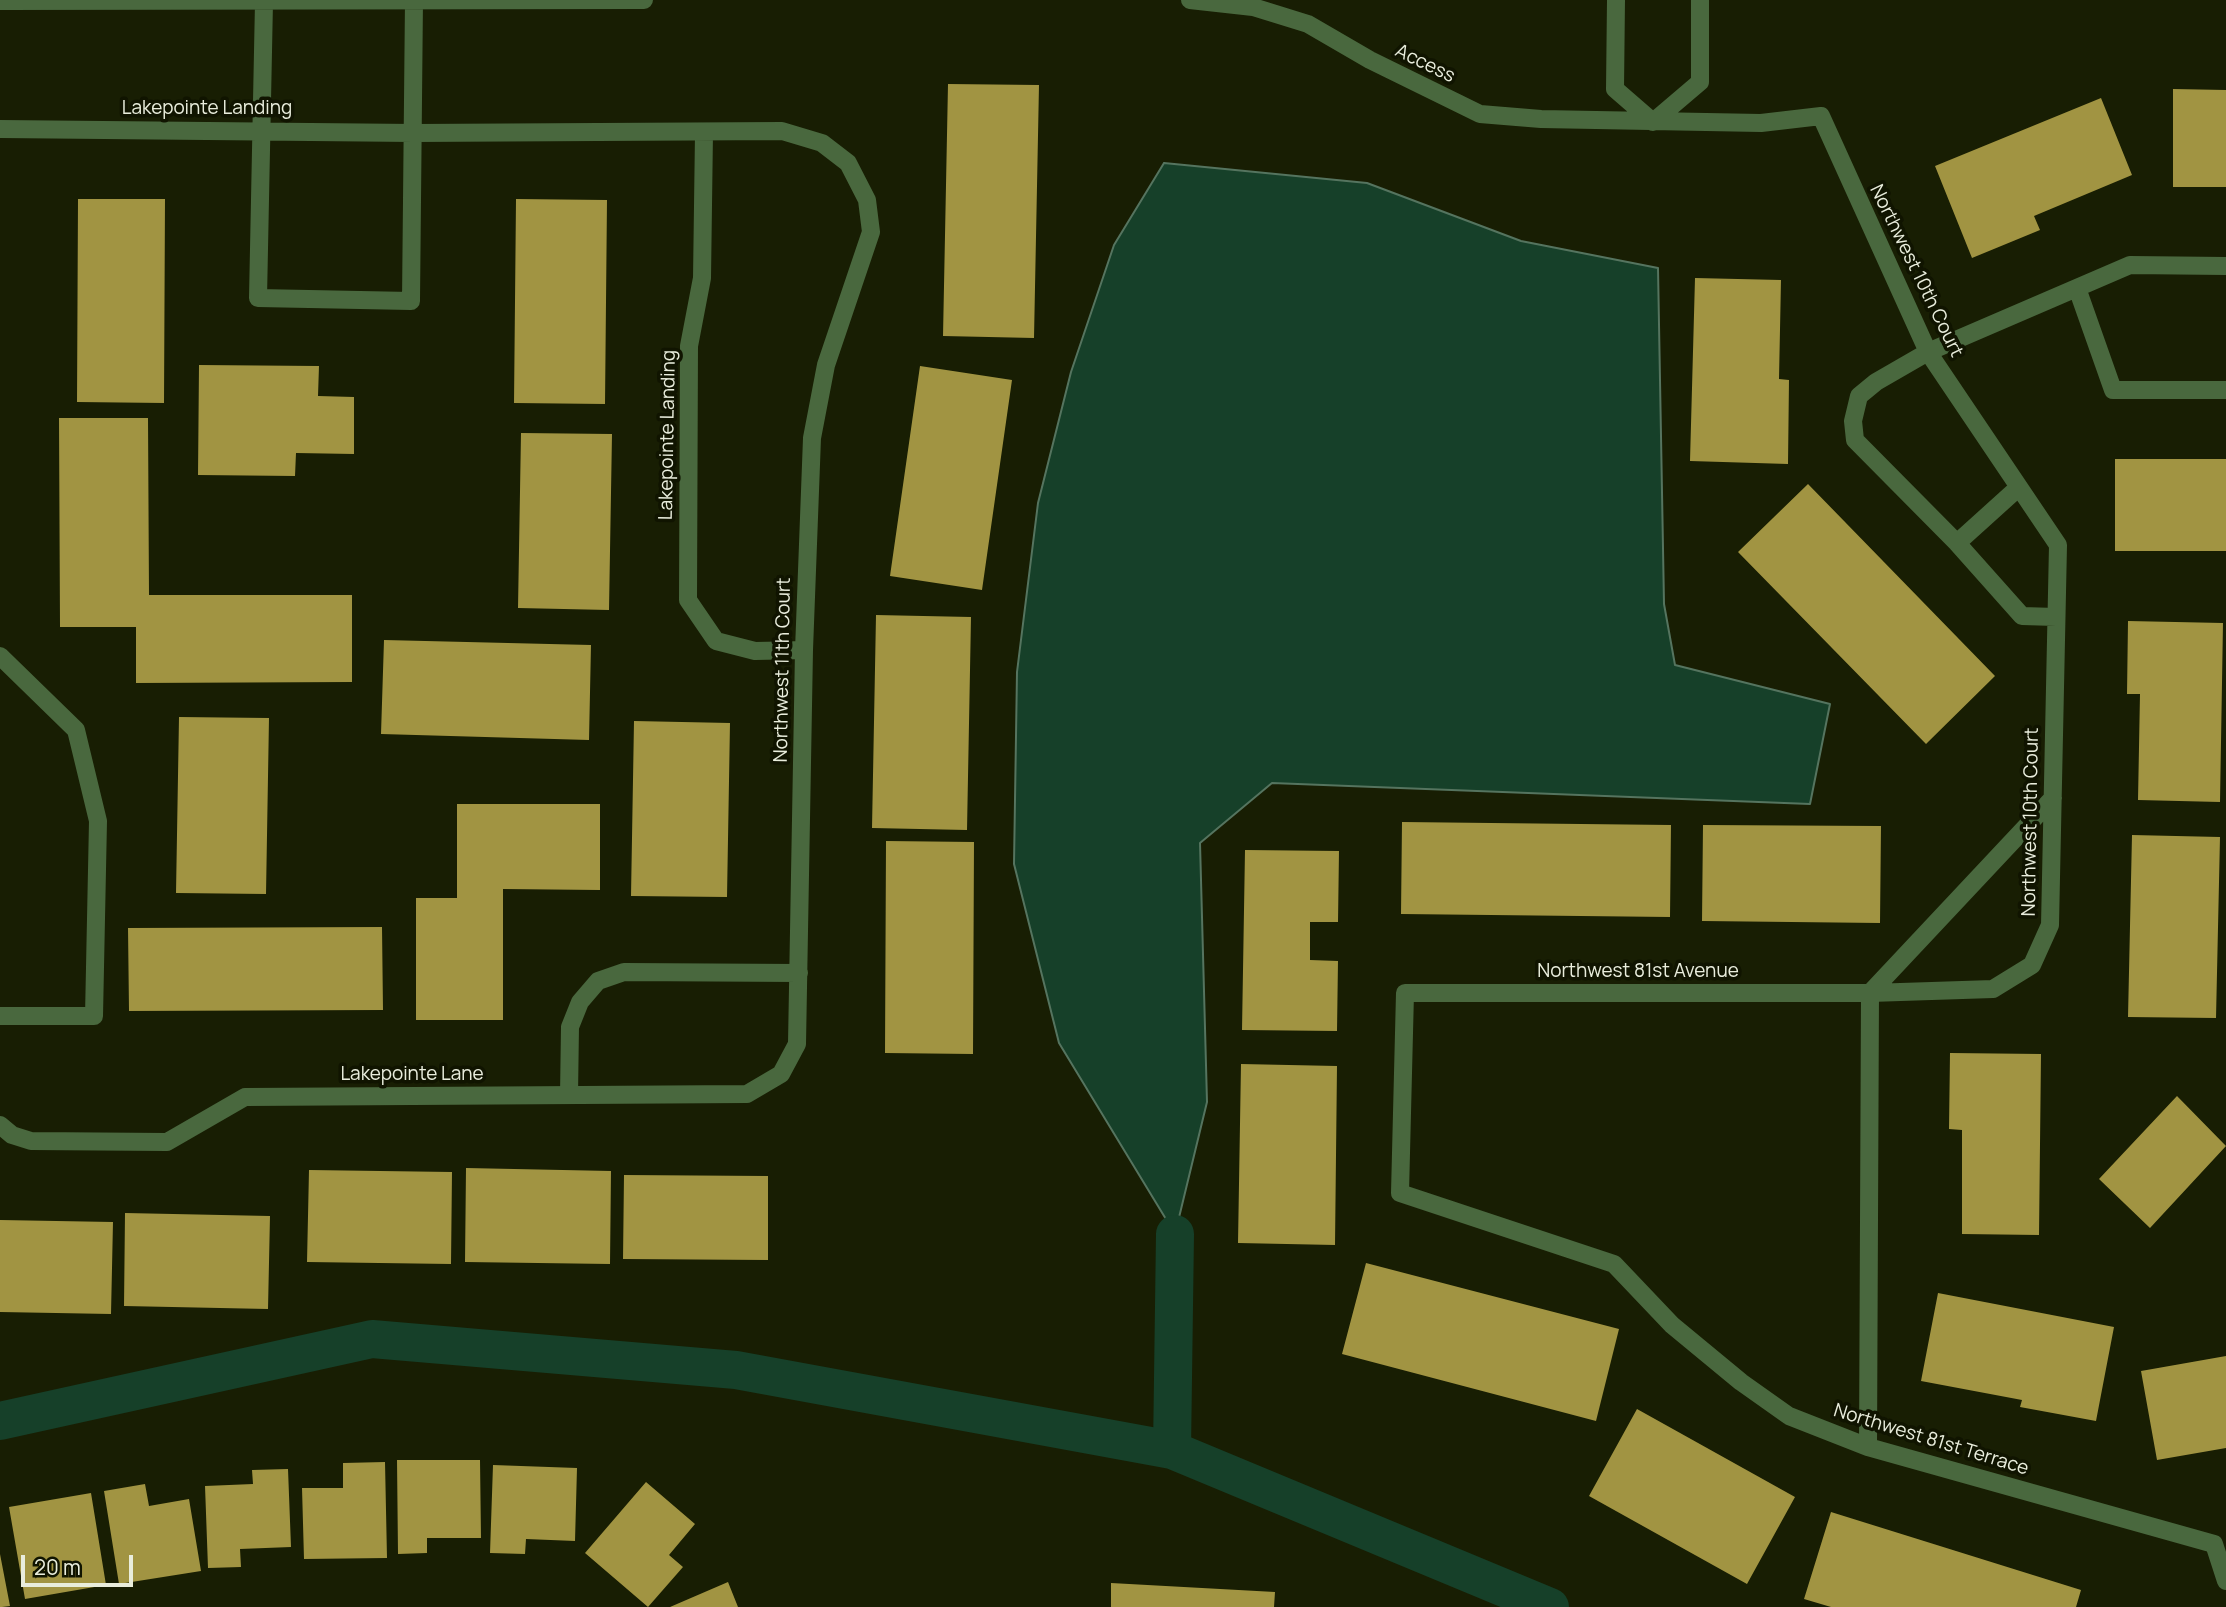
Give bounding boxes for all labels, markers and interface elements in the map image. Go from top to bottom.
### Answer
street label: Access [1391,40,1459,88]
street label: Lakepointe Landing [122,98,292,120]
street label: Northwest 10th Court [1864,181,1968,361]
street label: Lakepointe Landing [655,350,681,520]
street label: Northwest 11th Court [770,577,796,763]
street label: Northwest 10th Court [2018,727,2044,917]
street label: Northwest 81st Avenue [1537,961,1739,983]
street label: Lakepointe Lane [340,1064,484,1086]
street label: Northwest 81st Terrace [1831,1399,2031,1481]
scale bar [24,1540,136,1584]
text: 20 m [34,1553,81,1581]

